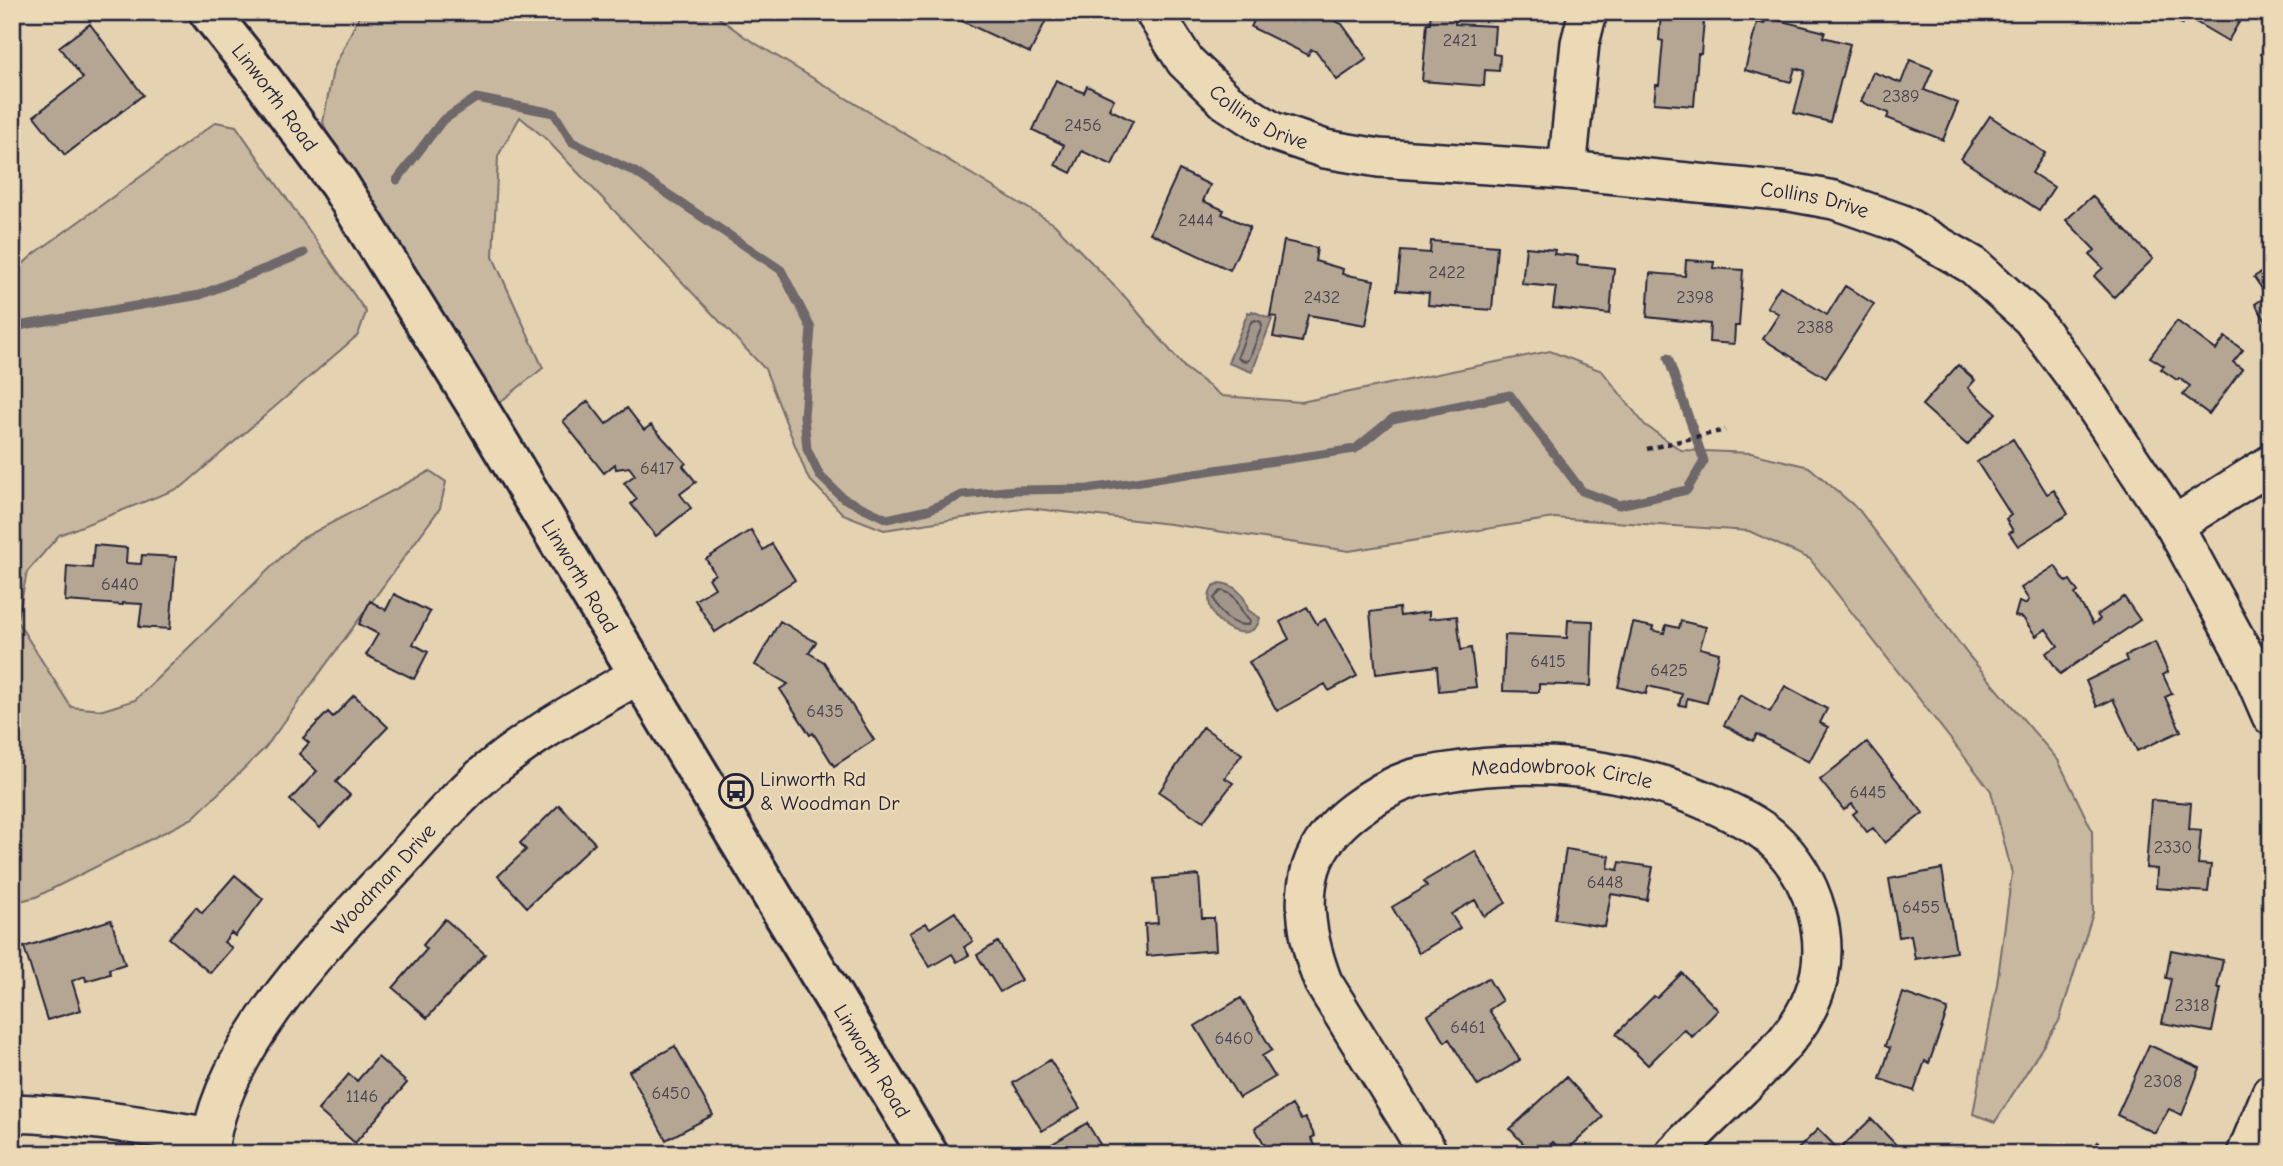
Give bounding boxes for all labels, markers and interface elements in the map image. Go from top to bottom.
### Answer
house number: 2421 [1443,30,1477,51]
street label: Linworth Road [227,39,323,156]
street label: Collins Drive [1204,79,1311,154]
house number: 2389 [1882,86,1920,107]
house number: 2456 [1064,115,1102,136]
street label: Collins Drive [1759,177,1872,223]
house number: 2444 [1178,210,1214,231]
house number: 2422 [1429,262,1465,283]
house number: 2432 [1304,287,1340,308]
house number: 2398 [1676,287,1714,308]
house number: 2388 [1796,317,1834,338]
house number: 6417 [640,458,675,479]
street label: Linworth Road [536,515,623,637]
house number: 6440 [101,574,139,595]
house number: 6415 [1530,651,1566,672]
house number: 6425 [1650,660,1688,681]
house number: 6435 [806,701,844,722]
street label: Meadowbrook Circle [1470,753,1655,794]
place label: Linworth Rd & Woodman Dr [760,767,900,815]
bus stop icon: Linworth Rd & Woodman Dr [717,772,755,810]
house number: 6445 [1850,782,1886,803]
street label: Woodman Drive [326,819,441,940]
house number: 2330 [2154,837,2192,858]
house number: 6448 [1587,872,1623,893]
house number: 6455 [1902,897,1940,918]
house number: 2318 [2175,995,2209,1016]
street label: Linworth Road [829,1000,915,1122]
house number: 6461 [1450,1017,1486,1038]
house number: 6460 [1214,1028,1254,1049]
house number: 2308 [2144,1071,2182,1092]
house number: 6450 [651,1083,691,1104]
house number: 1146 [346,1086,378,1107]

